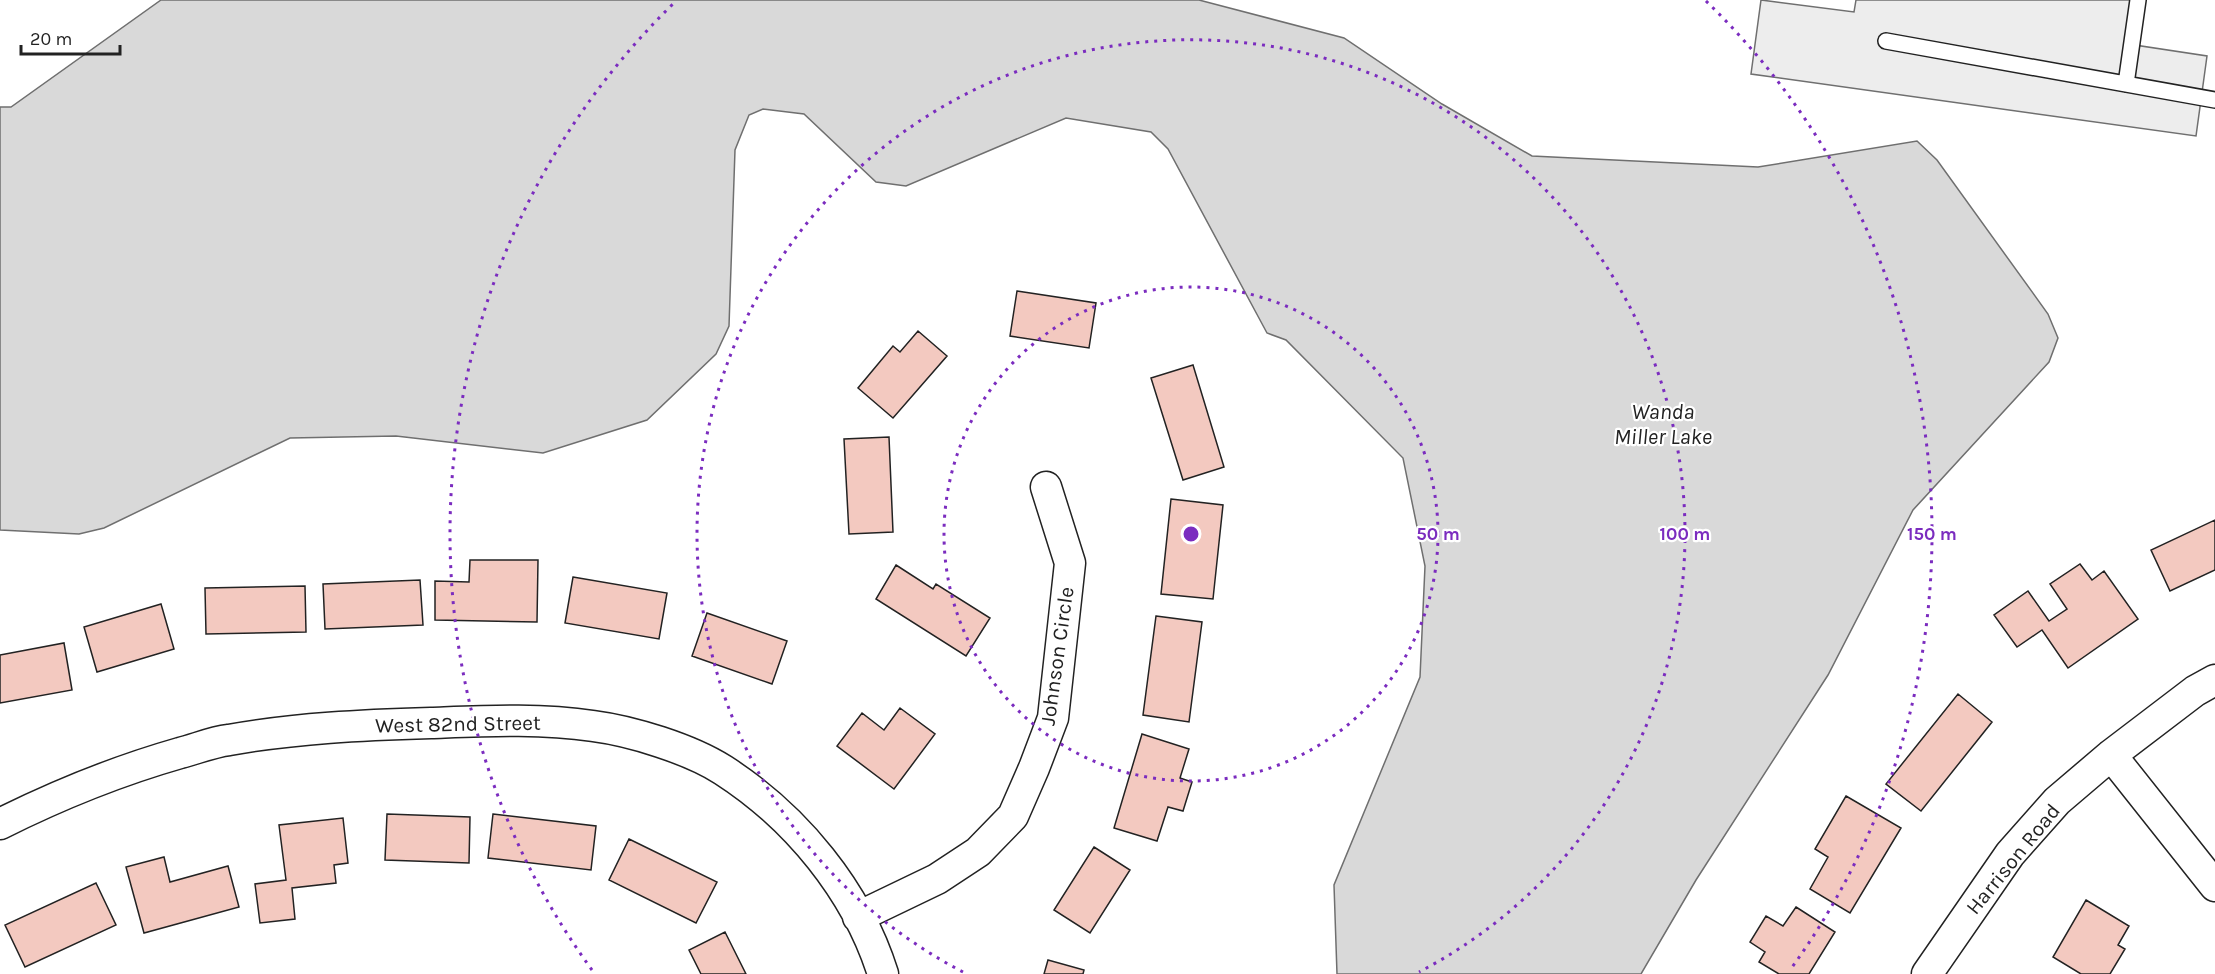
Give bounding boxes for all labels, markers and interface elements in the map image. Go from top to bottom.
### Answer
scale bar [21,18,120,56]
text: 20 m [30,28,72,50]
water label: Wanda Miller Lake [1614,399,1712,450]
text: 50 m [1416,523,1460,545]
text: 100 m [1660,523,1710,545]
text: 150 m [1907,523,1957,545]
centre of rings [1181,524,1201,544]
street label: Johnson Circle [1035,585,1079,727]
street label: West 82nd Street [375,711,541,737]
street label: Harrison Road [1961,799,2065,919]

